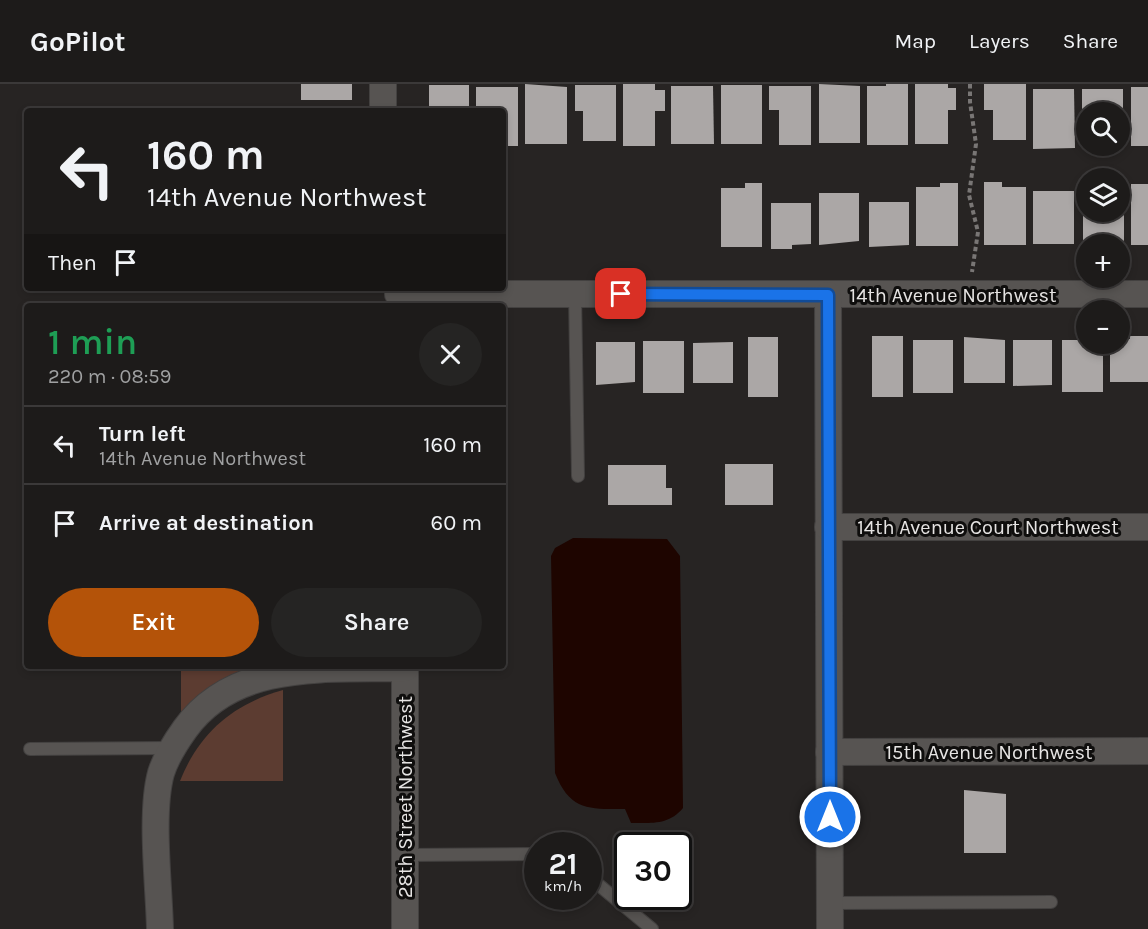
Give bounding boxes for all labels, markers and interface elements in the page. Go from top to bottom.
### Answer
text: GoPilot [30,25,126,58]
text: Map [894,29,936,53]
text: Layers [969,29,1030,53]
text: Share [1063,29,1118,53]
map controls [1076,102,1130,354]
button: search [1076,102,1130,156]
text: 160 m [147,130,265,180]
icon: left [48,132,126,210]
button: layers [1076,168,1130,222]
text: 14th Avenue Northwest [147,181,426,213]
button: + [1076,234,1130,288]
icon: arrive [109,246,142,279]
text: Then [48,250,97,276]
pin [595,268,646,319]
icon: arrive [604,277,637,310]
street label: 14th Avenue Northwest [850,284,1057,307]
button: − [1076,300,1130,354]
text: 1 min [48,321,137,363]
button: close [419,323,482,386]
text: 220 m · 08:59 [48,365,171,388]
text: Turn left [99,421,186,447]
icon: left [48,429,81,462]
text: 160 m [423,432,482,458]
text: 14th Avenue Northwest [99,447,306,470]
icon: arrive [48,507,81,540]
text: Arrive at destination [99,510,314,536]
text: 60 m [431,510,482,536]
street label: 14th Avenue Court Northwest [857,516,1119,539]
button: Exit [48,588,259,657]
button: Share [271,588,482,657]
street label: 28th Street Northwest [394,695,417,898]
street label: 15th Avenue Northwest [885,741,1093,764]
position arrow [798,785,862,849]
speed limit sign: 30 [614,832,692,910]
text: 21 [549,846,577,882]
text: km/h [544,877,582,895]

